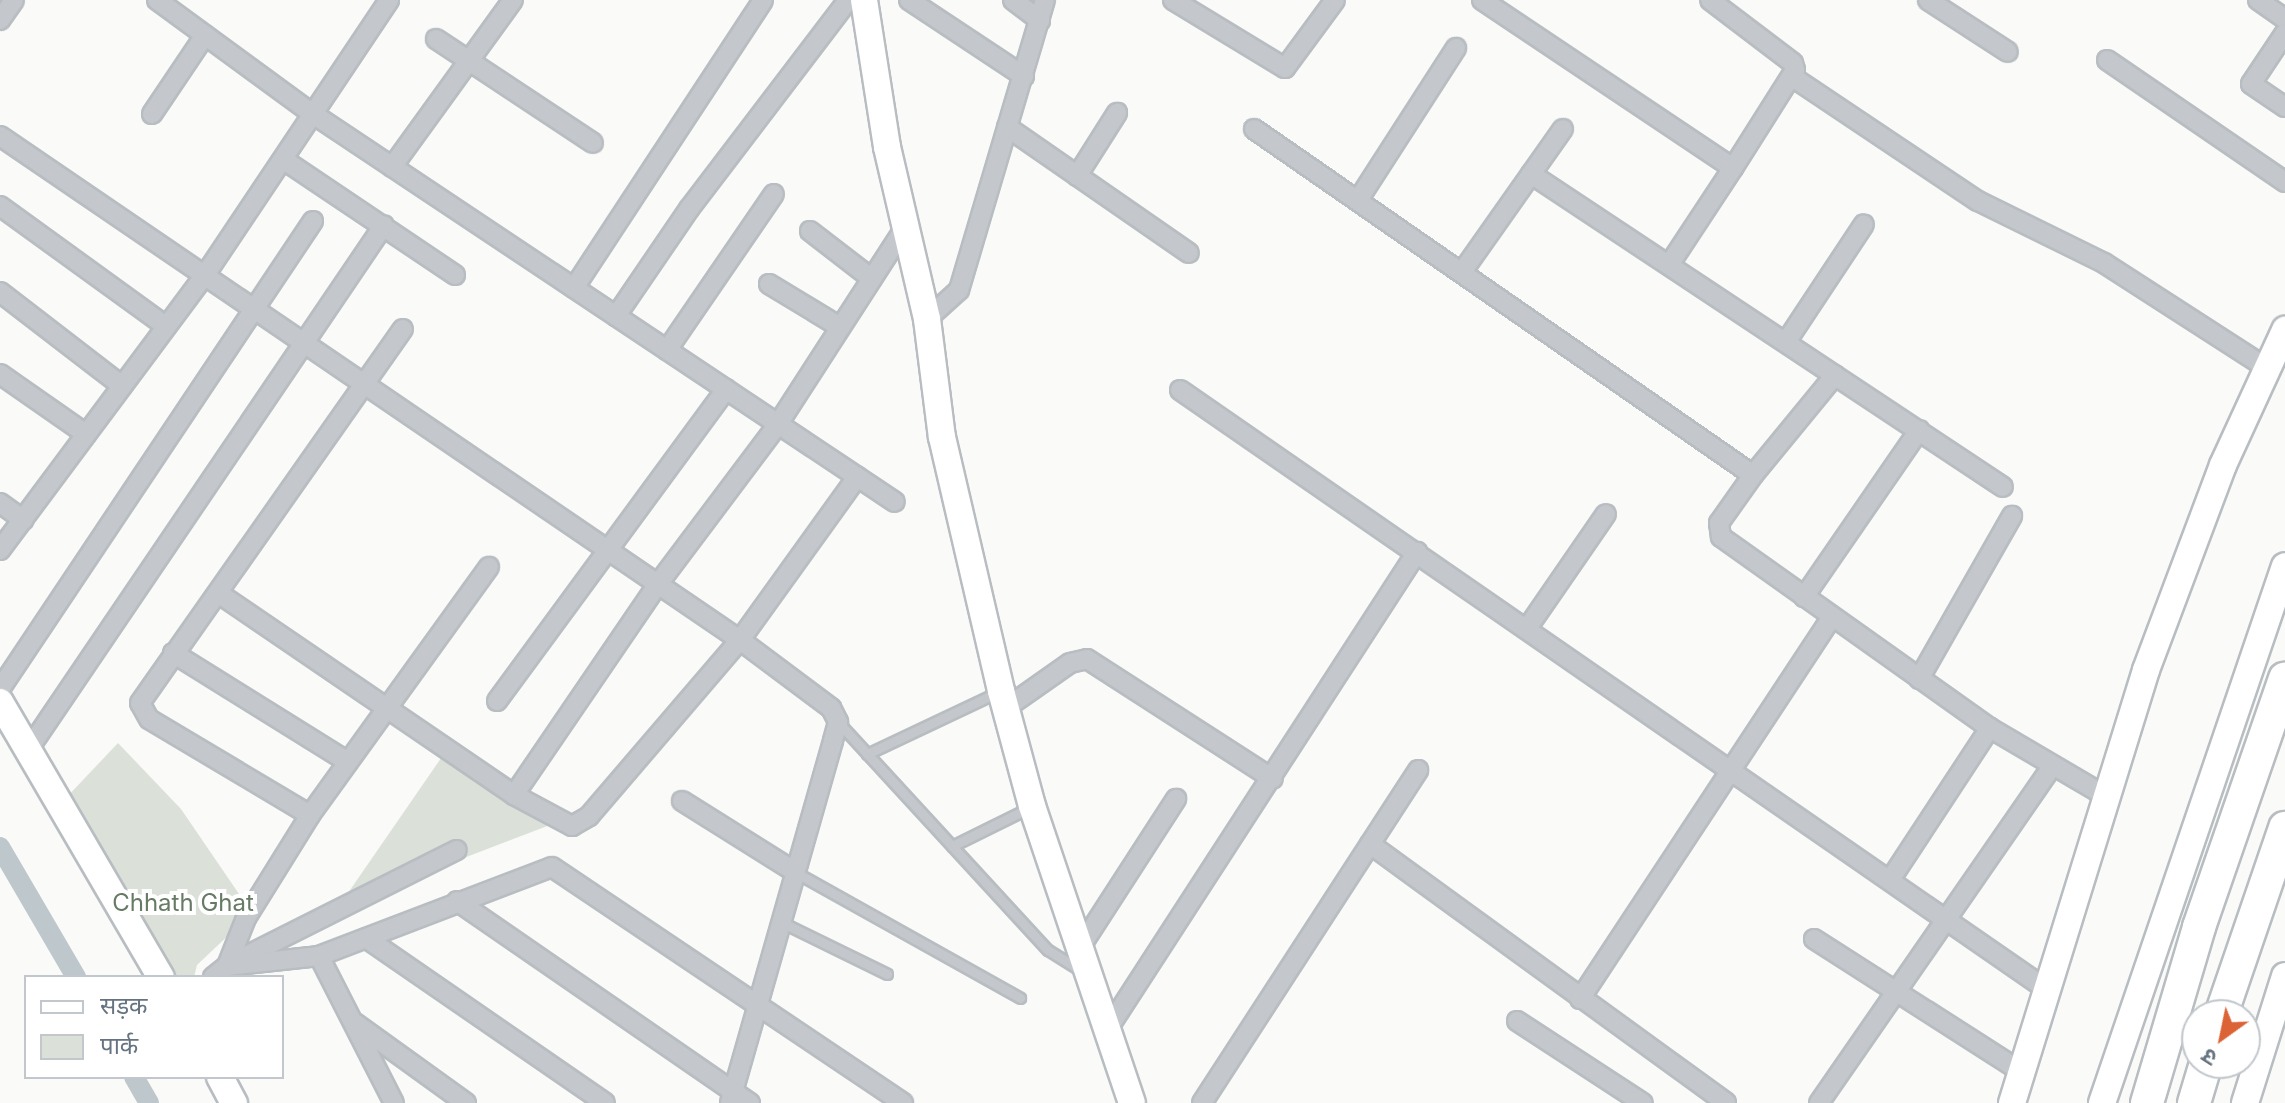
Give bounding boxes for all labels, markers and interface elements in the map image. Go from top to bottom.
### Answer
park label: Chhath Ghat [112,889,254,917]
legend [24,975,284,1079]
text: सड़क [100,991,148,1020]
north arrow [2181,999,2261,1079]
text: पार्क [100,1031,138,1060]
text: उ [2197,1043,2221,1072]

